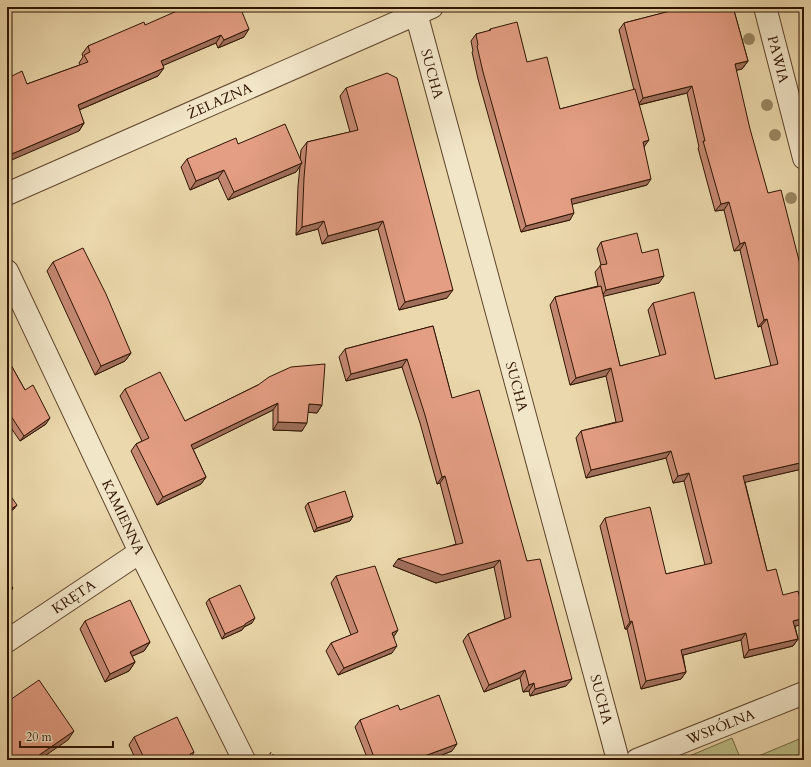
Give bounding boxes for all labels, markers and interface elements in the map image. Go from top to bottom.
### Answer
street label: PAWIA [763,34,793,85]
street label: SUCHA [416,47,448,101]
street label: ŻELAZNA [184,78,255,124]
street label: SUCHA [501,360,532,414]
street label: KAMIENNA [97,476,149,558]
street label: KRĘTA [48,575,99,618]
street label: SUCHA [585,672,617,727]
street label: WSPÓLNA [683,705,758,750]
scale bar [20,723,113,749]
text: 20 m [26,729,53,745]

